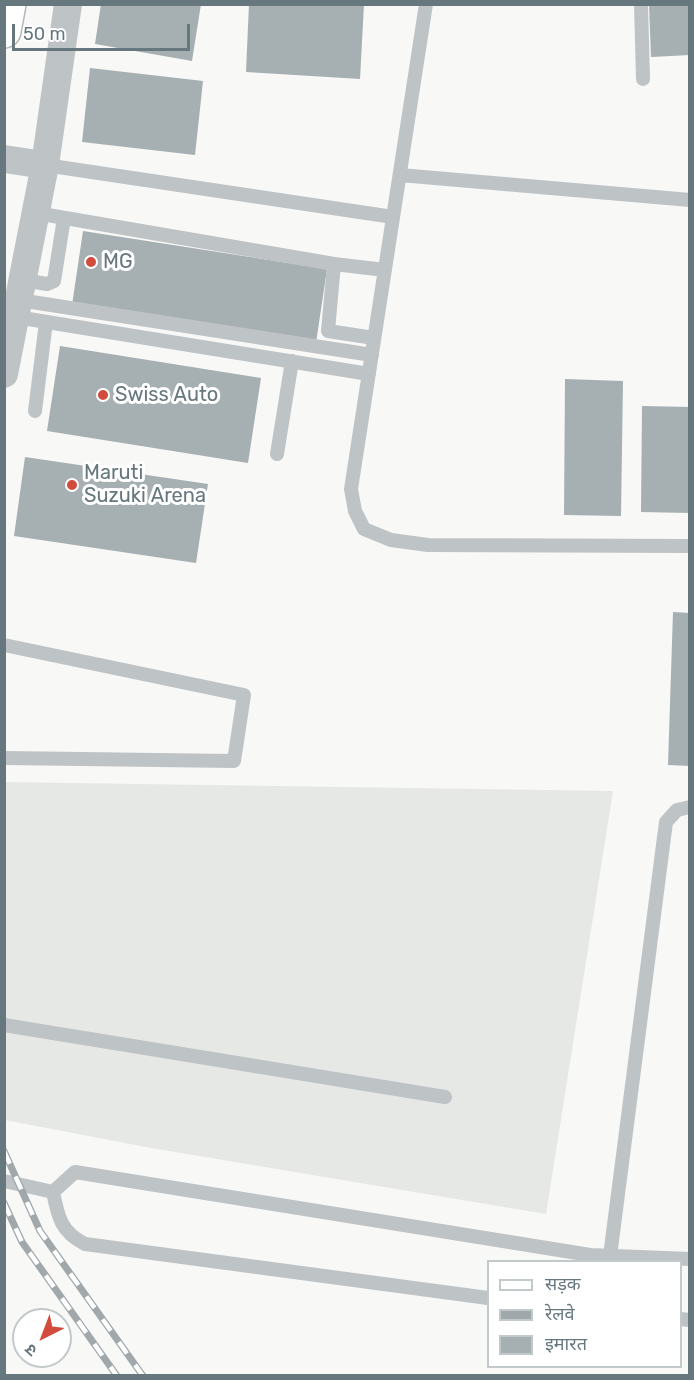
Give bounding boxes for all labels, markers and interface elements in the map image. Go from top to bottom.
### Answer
scale bar [15,12,194,50]
text: 50 m [23,23,66,45]
place label: MG [103,250,132,274]
marker: MG [84,255,98,269]
place label: Swiss Auto [115,383,218,407]
marker: Swiss Auto [96,388,110,402]
place label: Maruti Suzuki Arena [84,461,206,508]
marker: Maruti Suzuki Arena [65,478,79,492]
legend [487,1260,682,1368]
text: सड़क [545,1273,581,1295]
text: रेलवे [545,1303,575,1325]
north arrow [12,1308,72,1368]
text: इमारत [545,1333,587,1355]
text: उ [21,1340,41,1360]

